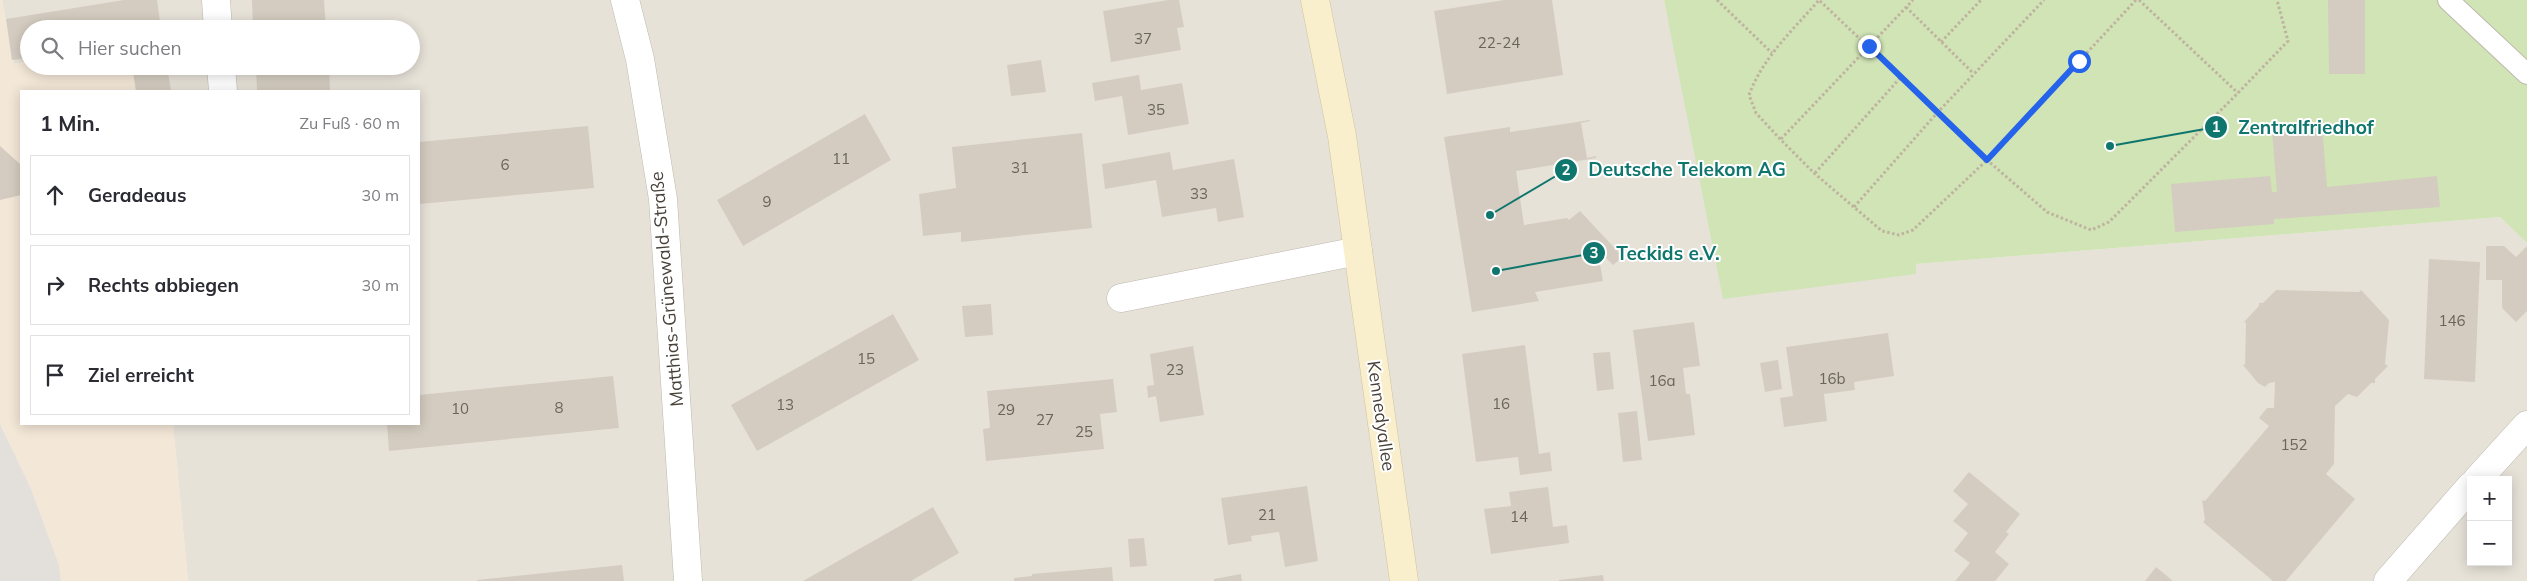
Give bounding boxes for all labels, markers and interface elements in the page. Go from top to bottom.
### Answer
search box [20,20,420,75]
house number: 37 [1134,29,1152,48]
house number: 22-24 [1478,33,1520,52]
icon: search [38,34,66,62]
route end [1858,35,1881,58]
text: Hier suchen [78,36,182,60]
route start [2068,50,2091,73]
house number: 35 [1147,100,1165,119]
text: 1 Min. [40,110,100,136]
callout: Zentralfriedhof [2203,110,2384,144]
text: Zu Fuß · 60 m [300,113,400,133]
text: Zentralfriedhof [2238,115,2375,139]
text: 1 [2211,117,2221,136]
house number: 11 [832,149,850,168]
callout: Deutsche Telekom AG [1554,153,1796,187]
house number: 6 [500,155,510,174]
text: Deutsche Telekom AG [1588,157,1786,181]
house number: 31 [1011,158,1029,177]
text: 2 [1561,160,1571,179]
street label: Matthias-Grünewald-Straße [645,171,688,407]
icon: ahead [41,181,69,209]
text: Geradeaus [88,183,186,207]
house number: 33 [1190,184,1208,203]
text: 30 m [362,185,399,205]
house number: 9 [762,192,772,211]
callout: Teckids e.V. [1582,236,1730,270]
text: Teckids e.V. [1616,241,1720,265]
text: 3 [1589,243,1599,262]
icon: right [41,271,69,299]
text: Rechts abbiegen [88,273,239,297]
text: 30 m [362,275,399,295]
house number: 146 [2438,311,2466,330]
house number: 15 [857,349,875,368]
street label: Kennedyallee [1362,359,1401,473]
house number: 23 [1166,360,1184,379]
icon: arrive [41,361,69,389]
text: Ziel erreicht [88,363,194,387]
house number: 16b [1818,369,1846,388]
house number: 16a [1648,371,1676,390]
house number: 16 [1492,394,1510,413]
house number: 13 [776,395,794,414]
house number: 8 [554,398,564,417]
house number: 10 [451,399,469,418]
house number: 29 [997,400,1015,419]
house number: 27 [1036,410,1054,429]
house number: 25 [1075,422,1093,441]
house number: 152 [2280,435,2308,454]
map controls [2467,476,2512,566]
button: + [2467,476,2512,521]
house number: 21 [1258,505,1276,524]
house number: 14 [1510,507,1528,526]
button: − [2467,521,2512,566]

